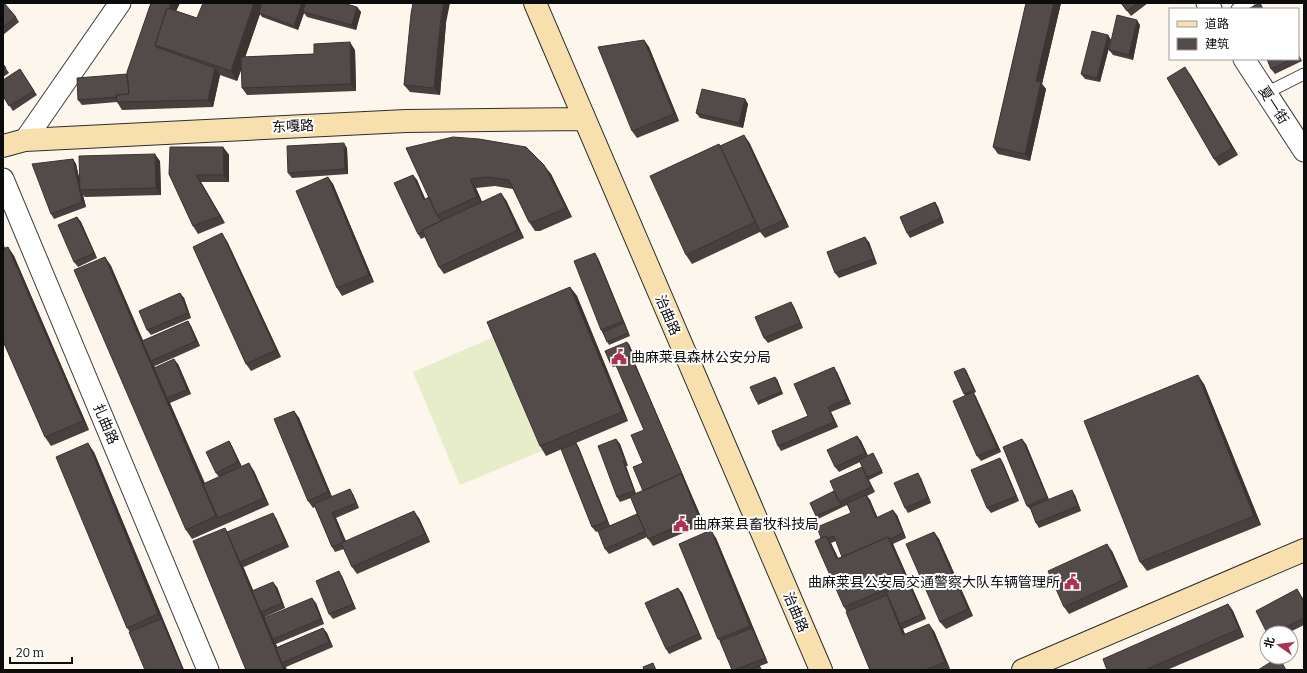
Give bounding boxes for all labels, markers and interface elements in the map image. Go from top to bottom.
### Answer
legend [1169,8,1299,60]
text: 道路 [1205,17,1229,31]
text: 建筑 [1205,37,1229,51]
street label: 夏一街 [1255,83,1292,128]
street label: 东嘎路 [272,117,314,136]
street label: 治曲路 [652,293,684,338]
public building icon: 曲麻莱县森林公安分局 [610,348,628,366]
place label: 曲麻莱县森林公安分局 [631,349,771,366]
street label: 扎曲路 [90,402,122,447]
public building icon: 曲麻莱县畜牧科技局 [672,515,690,533]
place label: 曲麻莱县畜牧科技局 [693,516,819,533]
public building icon: 曲麻莱县公安局交通警察大队车辆管理所 [1063,573,1081,591]
place label: 曲麻莱县公安局交通警察大队车辆管理所 [808,574,1060,591]
street label: 治曲路 [780,590,812,635]
north arrow [1259,625,1299,665]
text: 北 [1262,636,1277,650]
scale bar [10,639,72,665]
text: 20 m [16,646,45,660]

